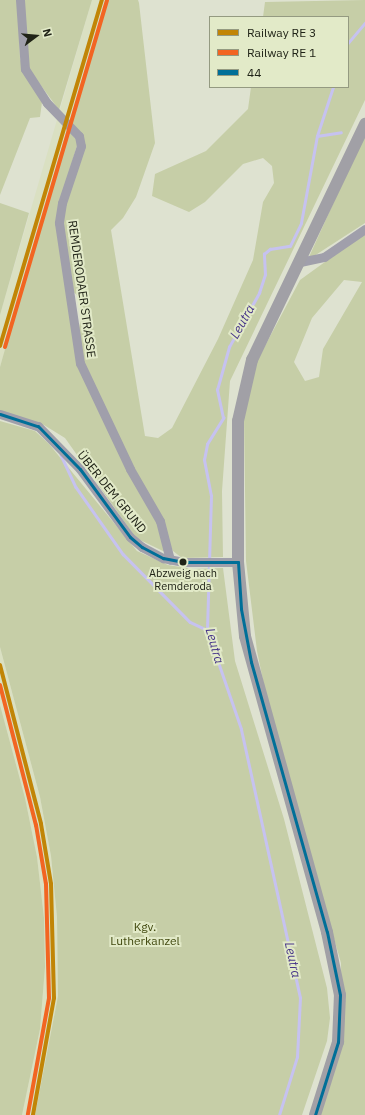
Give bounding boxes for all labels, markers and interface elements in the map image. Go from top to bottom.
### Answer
north arrow [16,16,56,56]
legend [209,16,349,88]
text: Railway RE 3 [247,25,316,40]
text: N [40,27,55,38]
text: Railway RE 1 [247,45,316,60]
text: 44 [247,65,261,80]
street label: REMDERODAER STRASSE [65,219,99,359]
water label: Leutra [227,302,259,342]
street label: ÜBER DEM GRUND [74,448,150,536]
marker: Abzweig nach Remderoda [178,557,188,567]
place label: Abzweig nach Remderoda [149,567,217,593]
water label: Leutra [201,626,227,666]
park label: Kgv. Lutherkanzel [110,920,180,948]
water label: Leutra [281,941,303,979]

